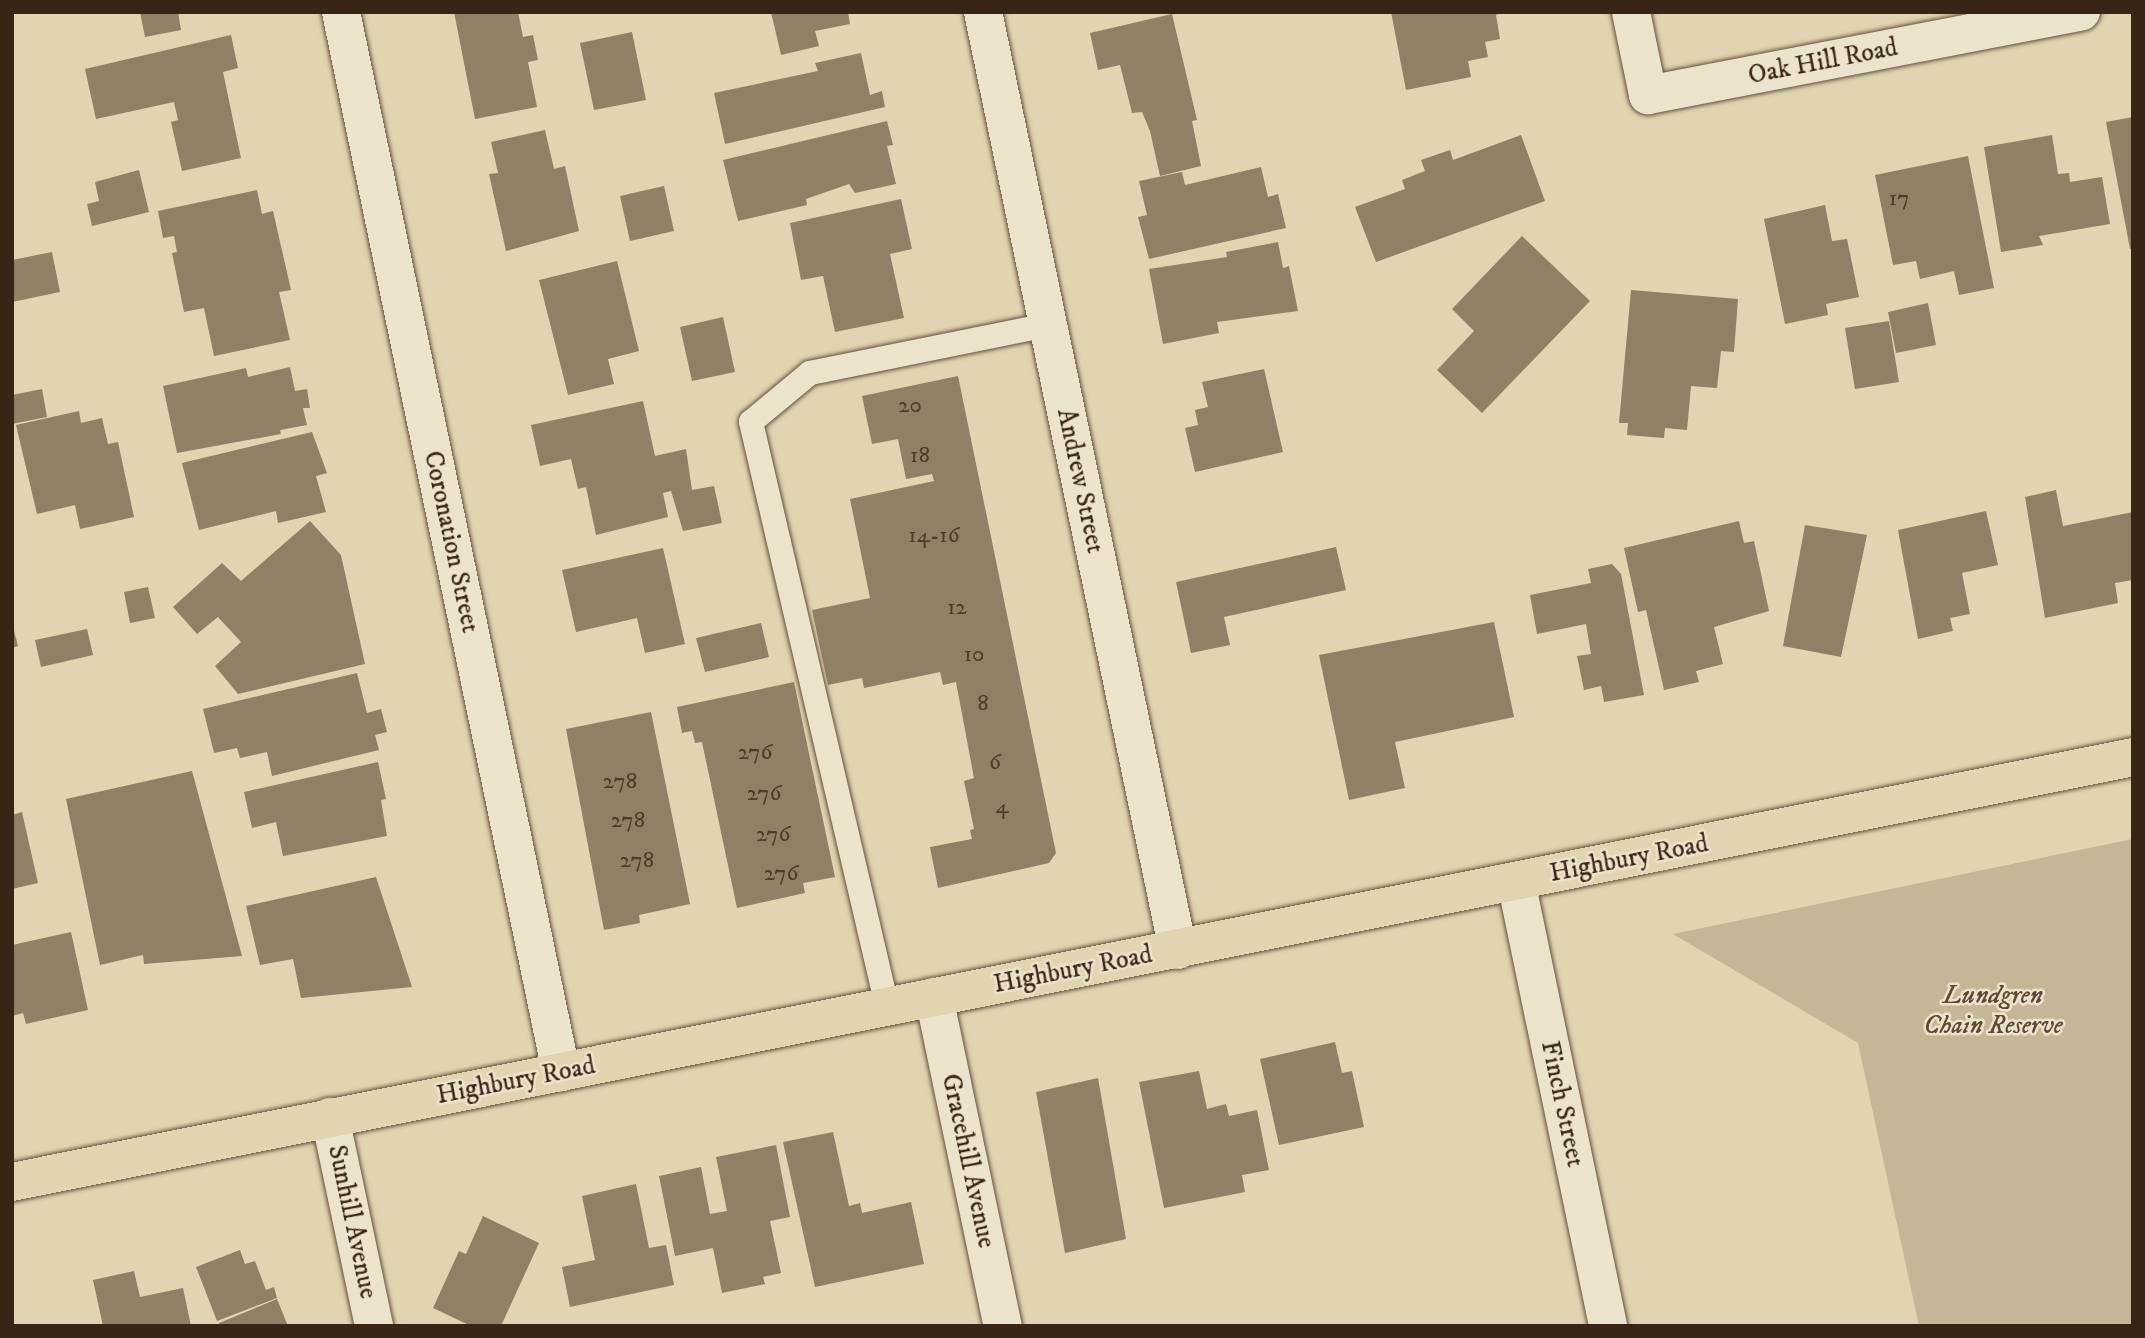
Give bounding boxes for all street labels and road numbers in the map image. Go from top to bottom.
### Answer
street label: Oak Hill Road [1746,32,1900,92]
street label: Andrew Street [1049,406,1111,556]
street label: Coronation Street [416,448,486,636]
street label: Highbury Road [1547,828,1711,890]
street label: Highbury Road [991,939,1155,1001]
street label: Finch Street [1533,1038,1591,1170]
street label: Highbury Road [434,1050,598,1112]
street label: Gracehill Avenue [934,1071,1002,1251]
street label: Sunhill Avenue [320,1142,384,1302]

